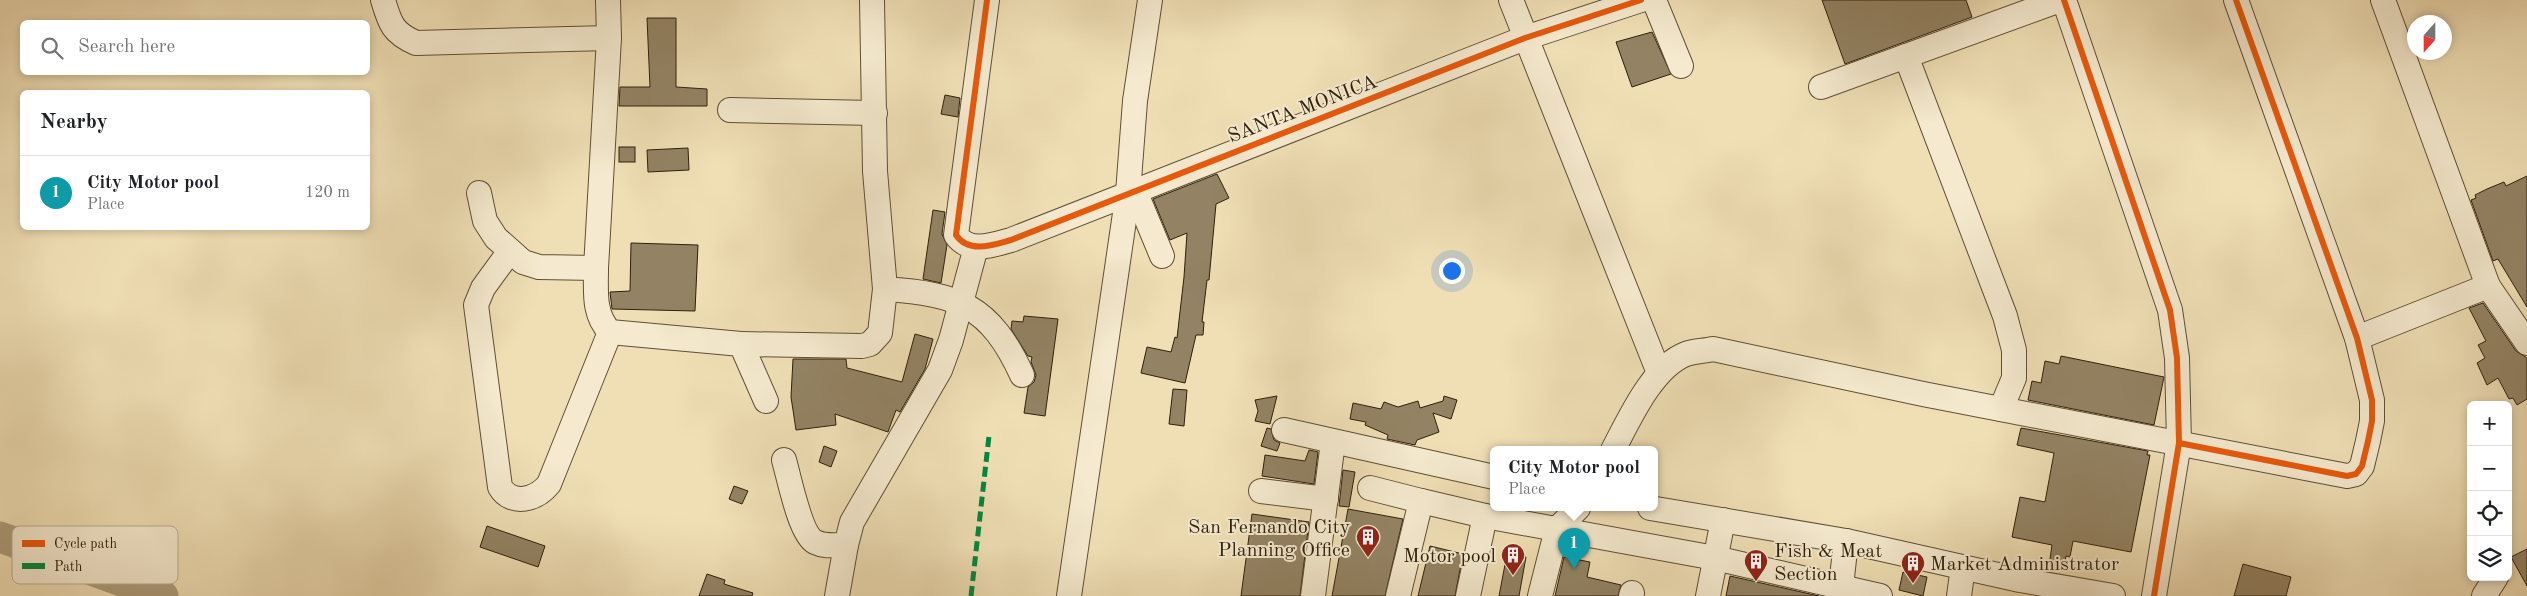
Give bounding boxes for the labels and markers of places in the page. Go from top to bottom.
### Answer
place label: San Fernando City Planning Office [1188,518,1350,561]
building icon: San Fernando City Planning Office [1355,524,1381,558]
pin: 1 [1558,528,1590,569]
building icon: Motor pool [1500,542,1526,576]
place label: Fish & Meat Section [1774,542,1882,585]
place label: Motor pool [1403,547,1496,567]
building icon: Fish & Meat Section [1743,548,1769,582]
building icon: Market Administrator [1900,550,1926,584]
place label: Market Administrator [1930,555,2119,575]

